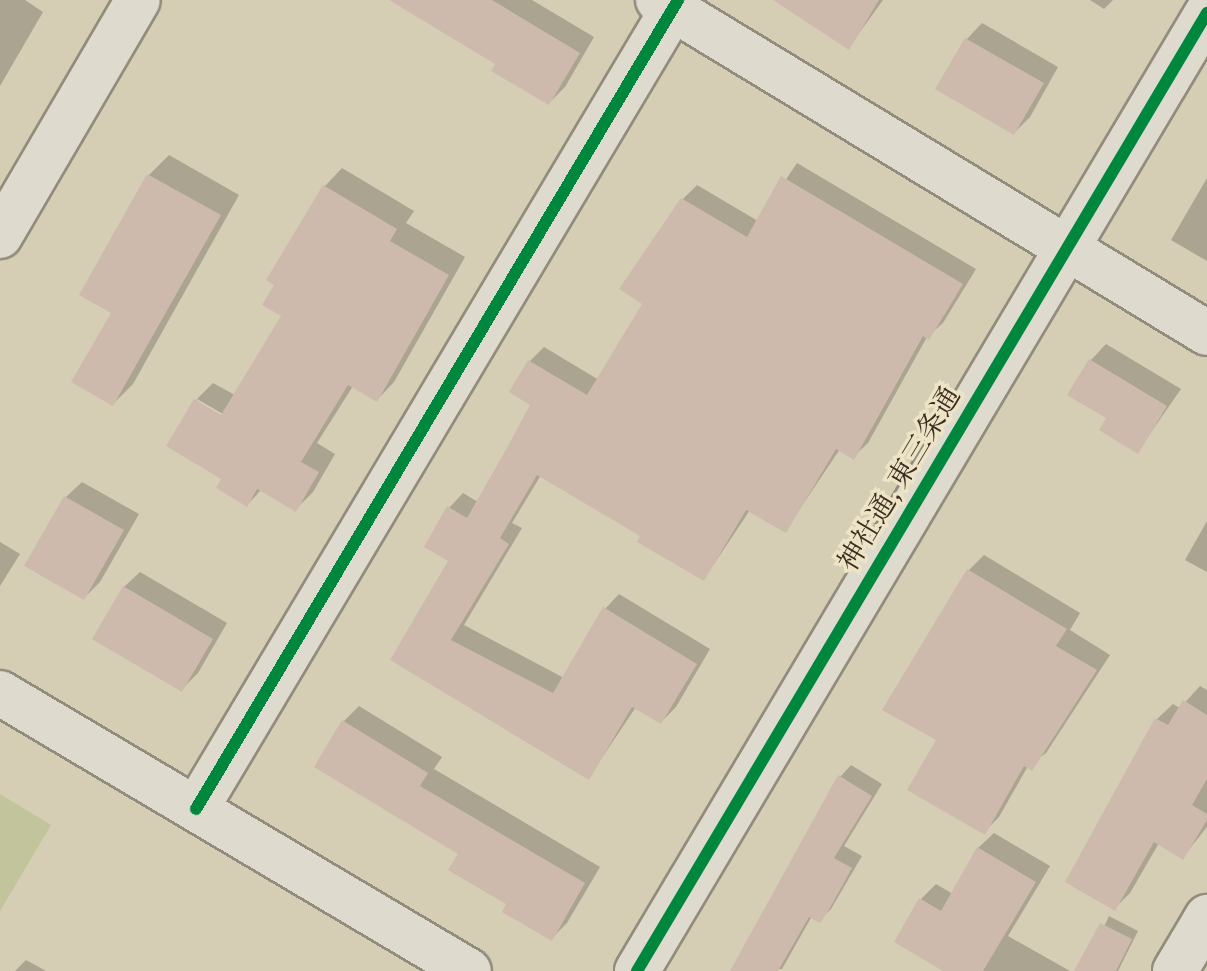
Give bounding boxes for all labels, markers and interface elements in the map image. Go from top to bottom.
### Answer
street label: 神社通, 東三条通 [833,382,969,578]

